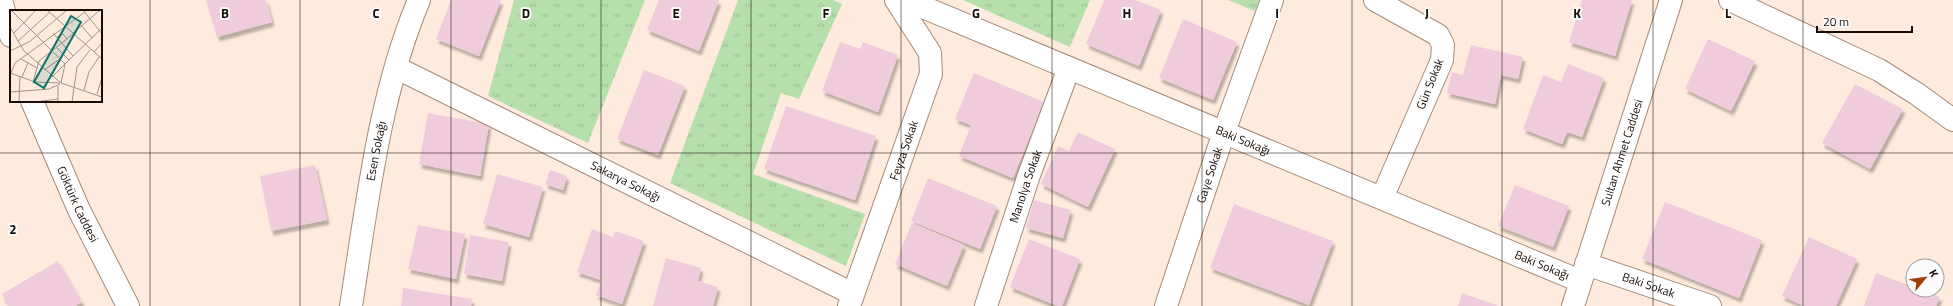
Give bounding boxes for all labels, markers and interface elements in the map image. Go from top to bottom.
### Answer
text: B [221,3,229,23]
text: C [372,3,380,23]
text: D [522,3,530,23]
text: E [672,3,680,23]
text: F [823,3,830,23]
text: G [972,3,980,23]
text: H [1123,3,1131,23]
text: I [1275,3,1279,23]
text: J [1425,3,1429,23]
text: K [1573,3,1581,23]
text: L [1725,3,1731,23]
scale bar [1817,8,1912,34]
inset map [10,10,102,102]
text: 20 m [1823,12,1849,31]
street label: Gün Sokak [1411,55,1448,112]
street label: Sultan Ahmet Caddesi [1596,97,1648,208]
street label: Feyza Sokak [884,117,923,183]
street label: Esen Sokağı [361,119,391,182]
street label: Baki Sokağı [1213,120,1273,160]
street label: Gaye Sokak [1191,144,1227,205]
street label: Manolya Sokak [1004,147,1047,225]
street label: Sakarya Sokağı [587,155,664,206]
street label: Göktürk Caddesi [52,163,104,246]
text: 2 [9,219,17,239]
street label: Baki Sokağı [1512,245,1572,285]
north arrow [1905,258,1945,298]
text: K [1925,266,1943,280]
street label: Baki Sokak [1620,267,1678,303]

